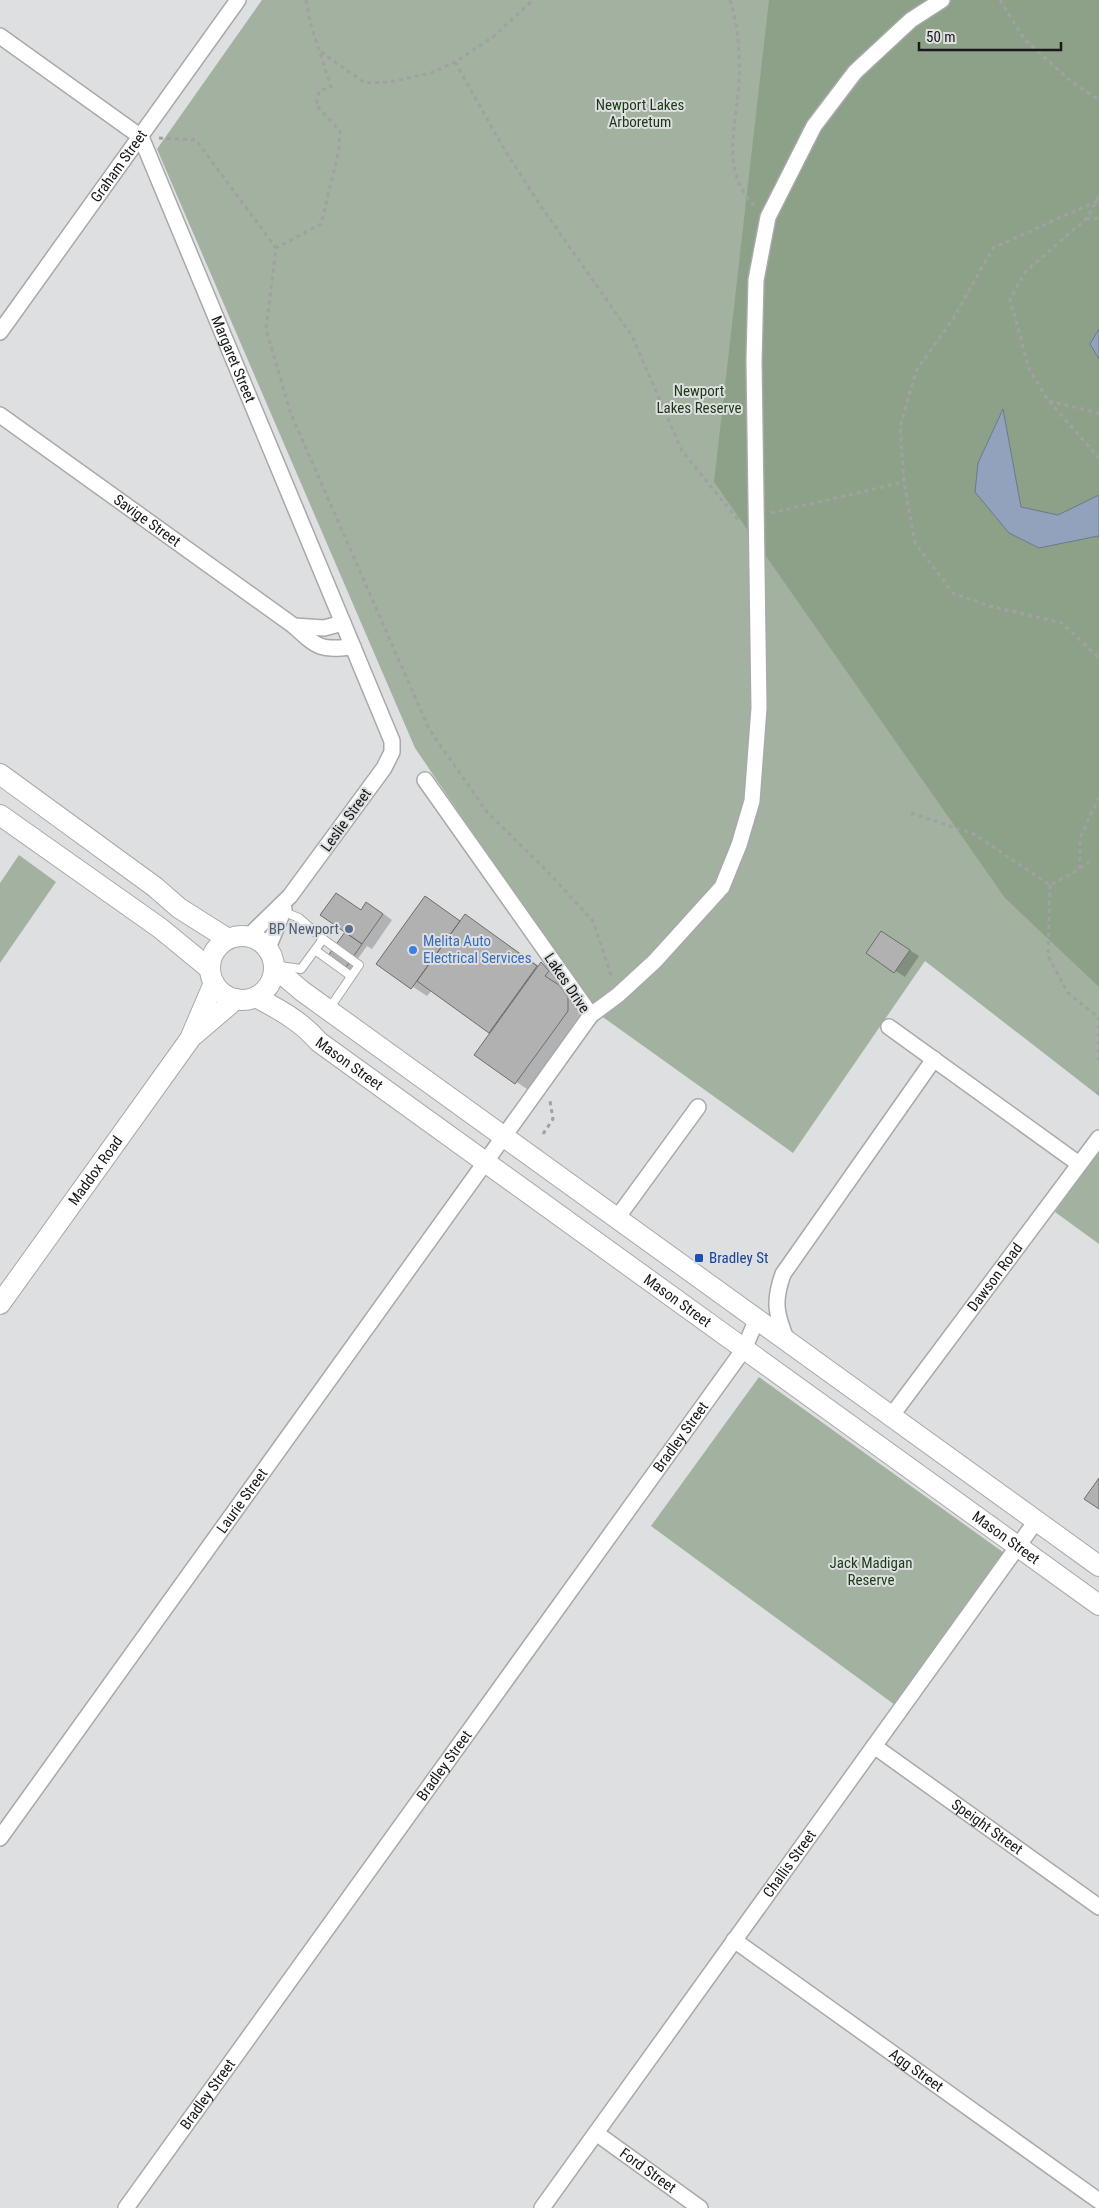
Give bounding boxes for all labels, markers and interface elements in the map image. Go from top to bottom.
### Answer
scale bar [919,20,1062,52]
text: 50 m [926,28,956,46]
park label: Newport Lakes Arboretum [596,96,684,131]
street label: Graham Street [87,127,151,206]
street label: Margaret Street [207,313,259,405]
park label: Newport Lakes Reserve [656,382,742,417]
street label: Savige Street [110,491,184,551]
street label: Leslie Street [317,785,375,855]
place label: BP Newport [269,920,339,938]
marker: BP Newport [343,923,355,935]
place label: Melita Auto Electrical Services [423,932,532,967]
marker: Melita Auto Electrical Services [407,944,419,956]
street label: Lakes Drive [540,950,594,1016]
street label: Mason Street [312,1033,386,1094]
street label: Maddox Road [65,1133,126,1209]
street label: Dawson Road [964,1239,1026,1315]
place label: Bradley St [709,1249,768,1267]
marker: Bradley St [693,1252,705,1264]
street label: Mason Street [640,1270,715,1331]
street label: Bradley Street [649,1398,712,1476]
street label: Laurie Street [213,1465,271,1537]
street label: Mason Street [969,1507,1043,1568]
park label: Jack Madigan Reserve [830,1554,912,1589]
street label: Bradley Street [413,1727,476,1804]
street label: Speight Street [948,1795,1026,1858]
street label: Challis Street [759,1827,820,1901]
street label: Agg Street [886,2045,947,2096]
street label: Bradley Street [176,2056,239,2133]
street label: Ford Street [616,2144,680,2197]

